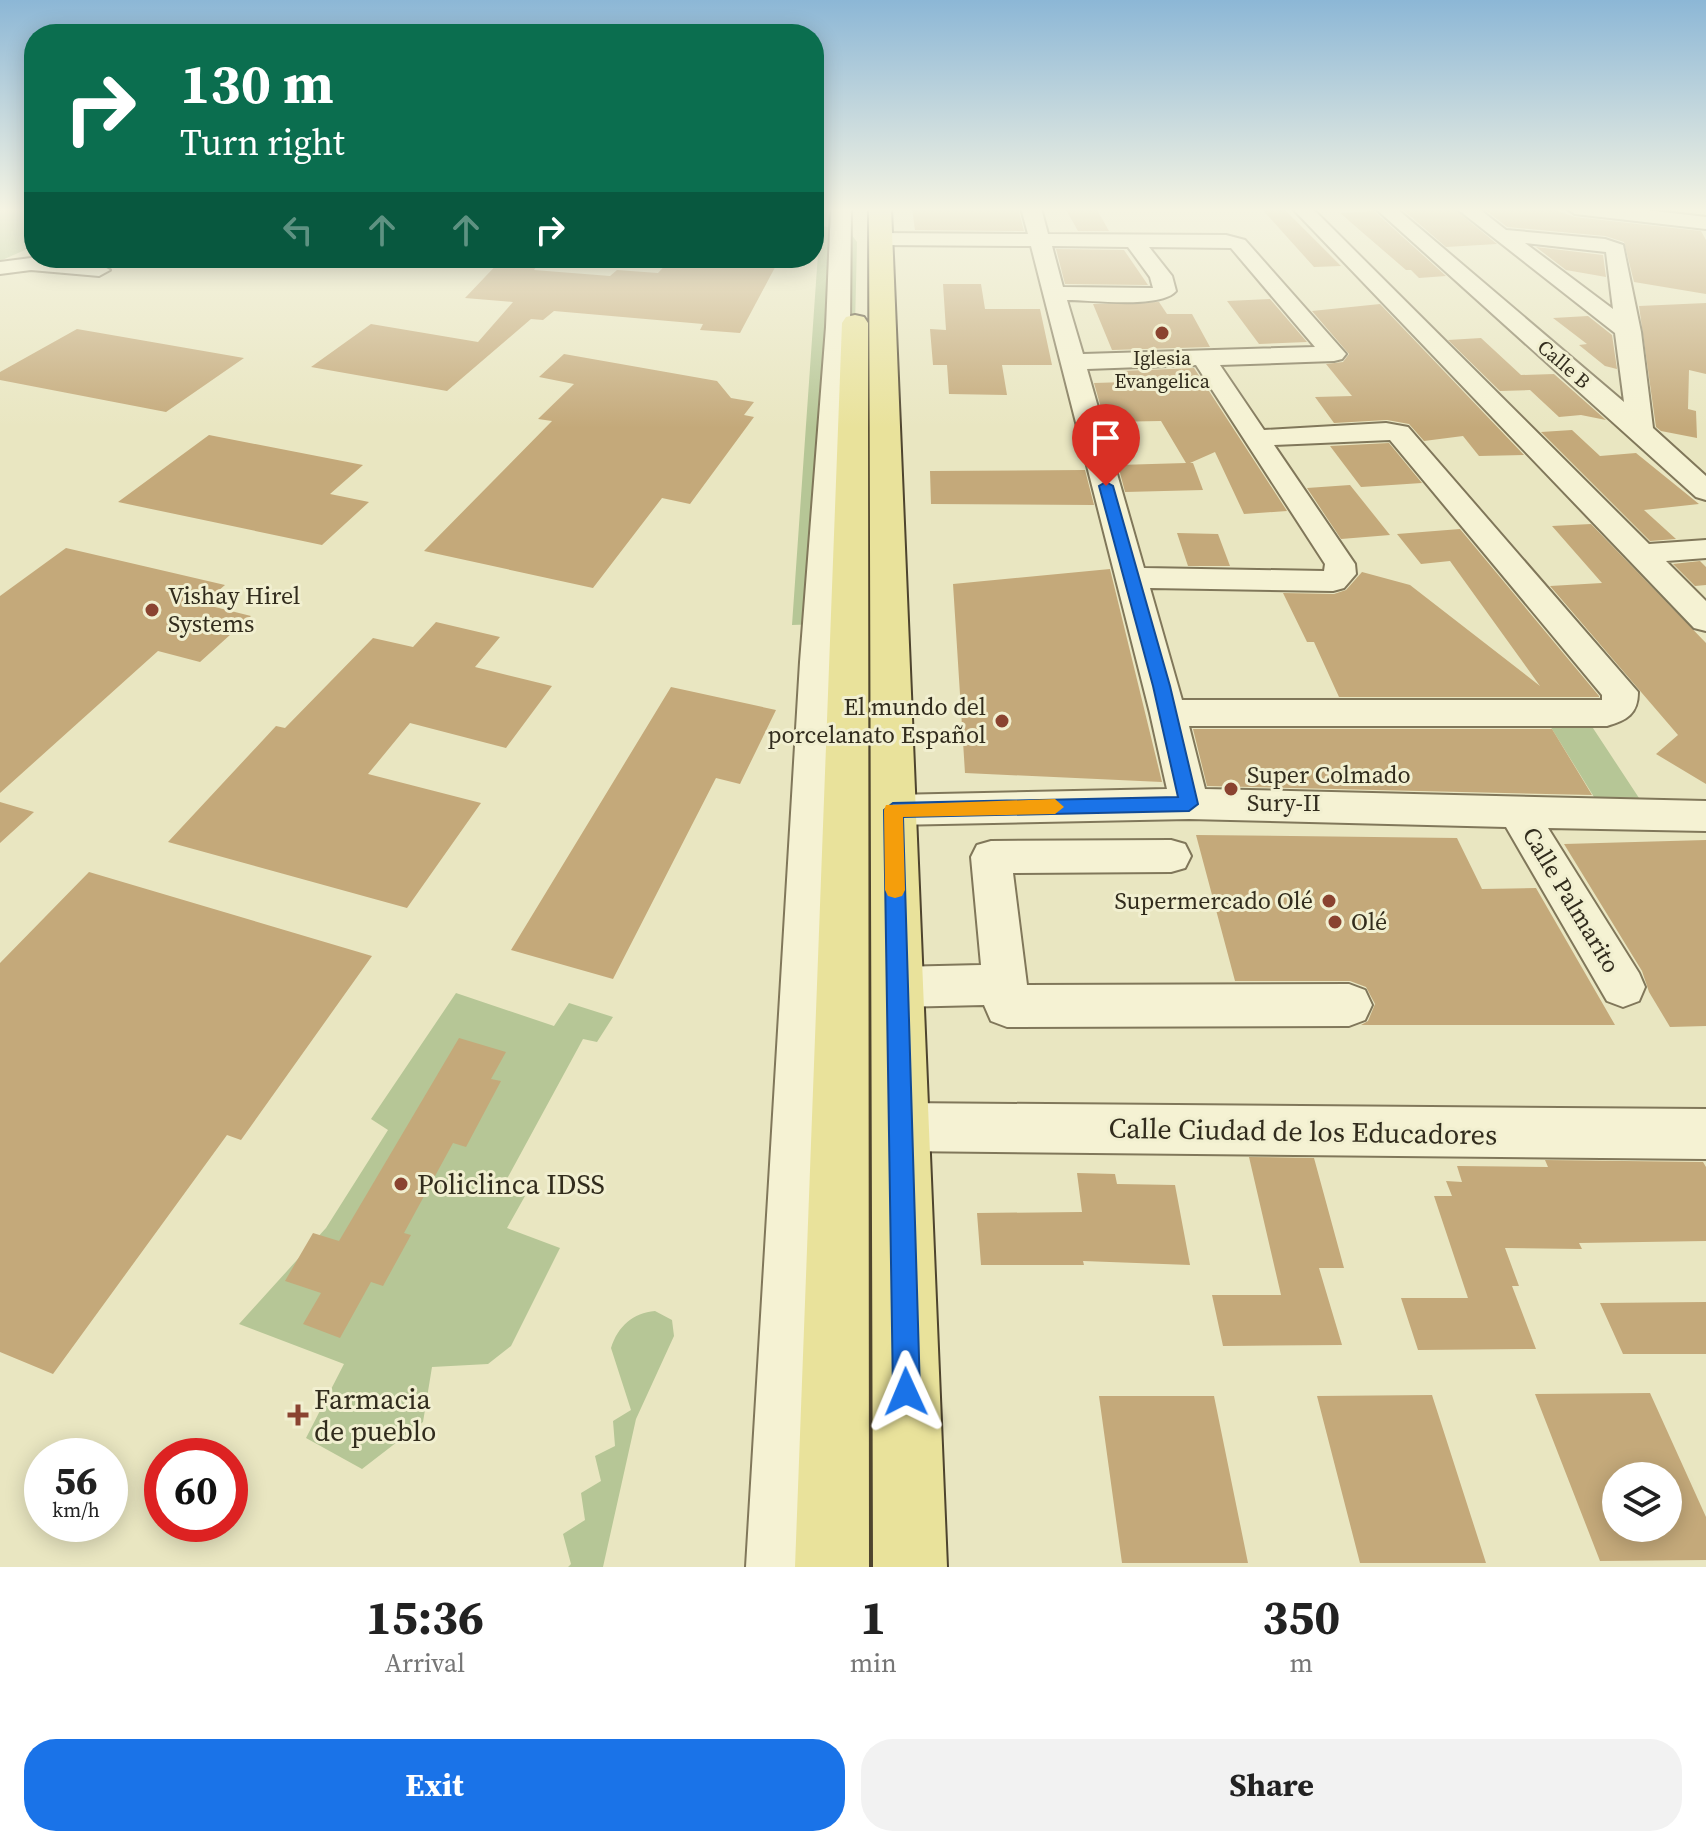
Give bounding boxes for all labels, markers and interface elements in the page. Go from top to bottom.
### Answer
text: 130 m [180,45,334,122]
icon: right [48,56,152,160]
text: Turn right [180,118,345,167]
icon: left [276,208,320,252]
icon: ahead [360,208,404,252]
icon: ahead [444,208,488,252]
icon: right [528,208,572,252]
marker: Iglesia Evangelica [1153,324,1171,342]
street label: Calle B [1531,333,1597,395]
place label: Iglesia Evangelica [1114,344,1211,395]
pin [1072,404,1140,486]
icon: arrive [1084,416,1128,460]
place label: Vishay Hirel Systems [168,579,300,640]
marker: Vishay Hirel Systems [143,601,161,619]
place label: El mundo del porcelanato Español [768,690,986,751]
marker: El mundo del porcelanato Español [993,712,1011,730]
place label: Super Colmado Sury-II [1247,758,1411,819]
marker: Super Colmado Sury-II [1222,780,1240,798]
street label: Calle Palmarito [1515,821,1628,979]
place label: Supermercado Olé [1114,884,1313,917]
marker: Supermercado Olé [1320,892,1338,910]
place label: Olé [1351,905,1387,938]
marker: Olé [1326,913,1344,931]
street label: Calle Ciudad de los Educadores [1108,1109,1498,1153]
place label: Policlinca IDSS [417,1165,605,1203]
marker: Policlinca IDSS [392,1175,410,1193]
position arrow [864,1350,948,1434]
place label: Farmacia de pueblo [314,1380,436,1450]
marker: Farmacia de pueblo [289,1406,307,1424]
speed limit sign: 60 [144,1438,248,1542]
text: 56 [54,1453,98,1507]
map controls [1602,1462,1682,1542]
button: layers [1602,1462,1682,1542]
text: km/h [52,1496,100,1524]
text: 15:36 [366,1584,484,1650]
text: 1 [860,1584,886,1650]
text: 350 [1262,1584,1340,1650]
text: Arrival [385,1645,465,1681]
text: min [850,1645,897,1681]
text: m [1290,1645,1313,1681]
button: Exit [24,1739,845,1831]
button: Share [861,1739,1682,1831]

